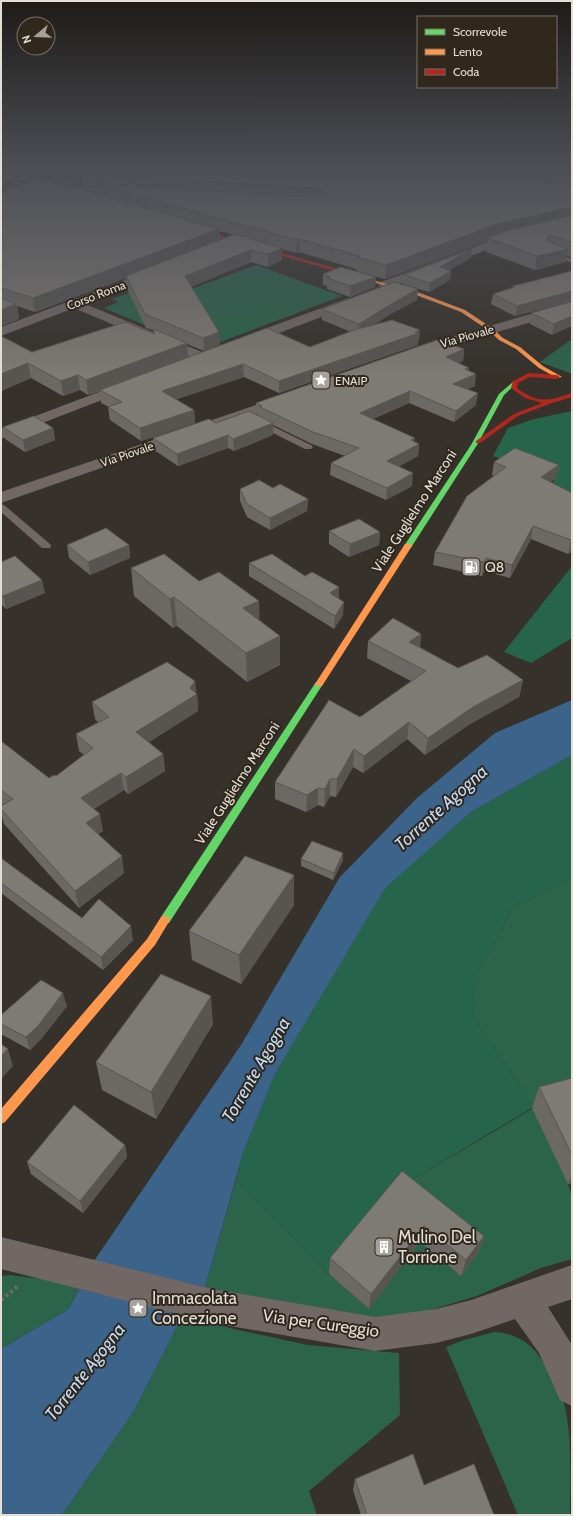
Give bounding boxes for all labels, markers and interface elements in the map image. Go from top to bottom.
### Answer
north arrow [16,16,56,56]
legend [417,16,557,88]
text: Scorrevole [453,24,507,39]
text: N [19,33,34,45]
text: Lento [453,44,483,59]
text: Coda [453,64,479,79]
street label: Corso Roma [64,277,128,313]
street label: Via Piovale [438,321,496,351]
place icon: ENAIP [310,369,332,391]
place label: ENAIP [335,373,368,388]
street label: Via Piovale [98,438,156,470]
street label: Viale Guglielmo Marconi [368,446,460,576]
fuel station icon: Q8 [460,556,482,578]
place label: Q8 [485,558,504,576]
street label: Viale Guglielmo Marconi [191,718,283,848]
water label: Torrente Agogna [390,760,492,856]
water label: Torrente Agogna [217,1013,295,1127]
place label: Mulino Del Torrione [398,1227,476,1267]
building icon: Mulino Del Torrione [373,1236,395,1258]
place label: Immacolata Concezione [152,1288,238,1328]
place icon: Immacolata Concezione [127,1297,149,1319]
street label: Via per Cureggio [262,1305,380,1341]
water label: Torrente Agogna [40,1319,130,1425]

